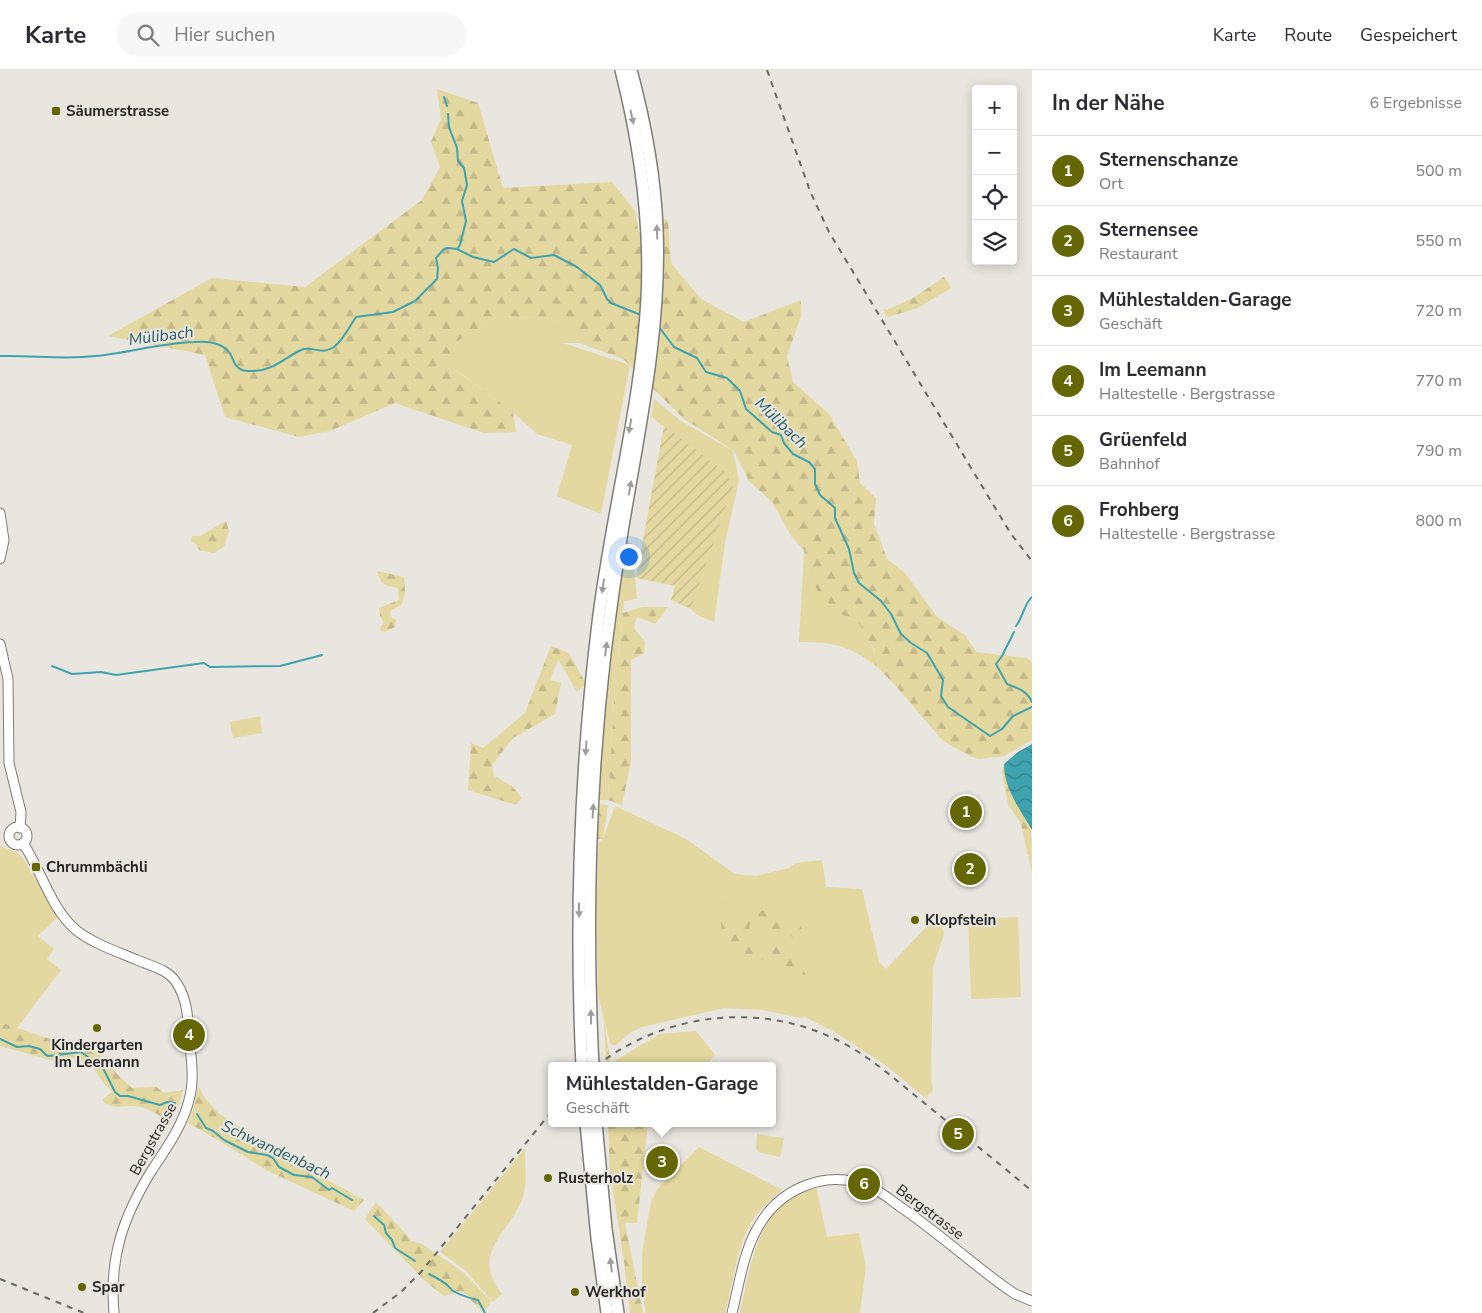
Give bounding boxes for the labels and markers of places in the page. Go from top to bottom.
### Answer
place label: Säumerstrasse [66,101,169,121]
marker: Säumerstrasse [50,105,62,117]
pin: 1 [950,793,982,831]
pin: 2 [954,850,986,888]
place label: Chrummbächli [46,857,148,877]
marker: Chrummbächli [30,861,42,873]
place label: Klopfstein [925,910,996,930]
marker: Klopfstein [909,914,921,926]
pin: 4 [173,1016,205,1054]
marker: Kindergarten Im Leemann [91,1022,103,1034]
place label: Kindergarten Im Leemann [51,1035,143,1072]
pin: 5 [942,1115,974,1153]
pin: 3 [646,1143,678,1181]
pin: 6 [848,1165,880,1203]
place label: Rusterholz [558,1168,633,1188]
marker: Rusterholz [542,1172,554,1184]
place label: Spar [92,1277,125,1297]
marker: Spar [76,1281,88,1293]
place label: Werkhof [585,1282,646,1302]
marker: Werkhof [569,1286,581,1298]

